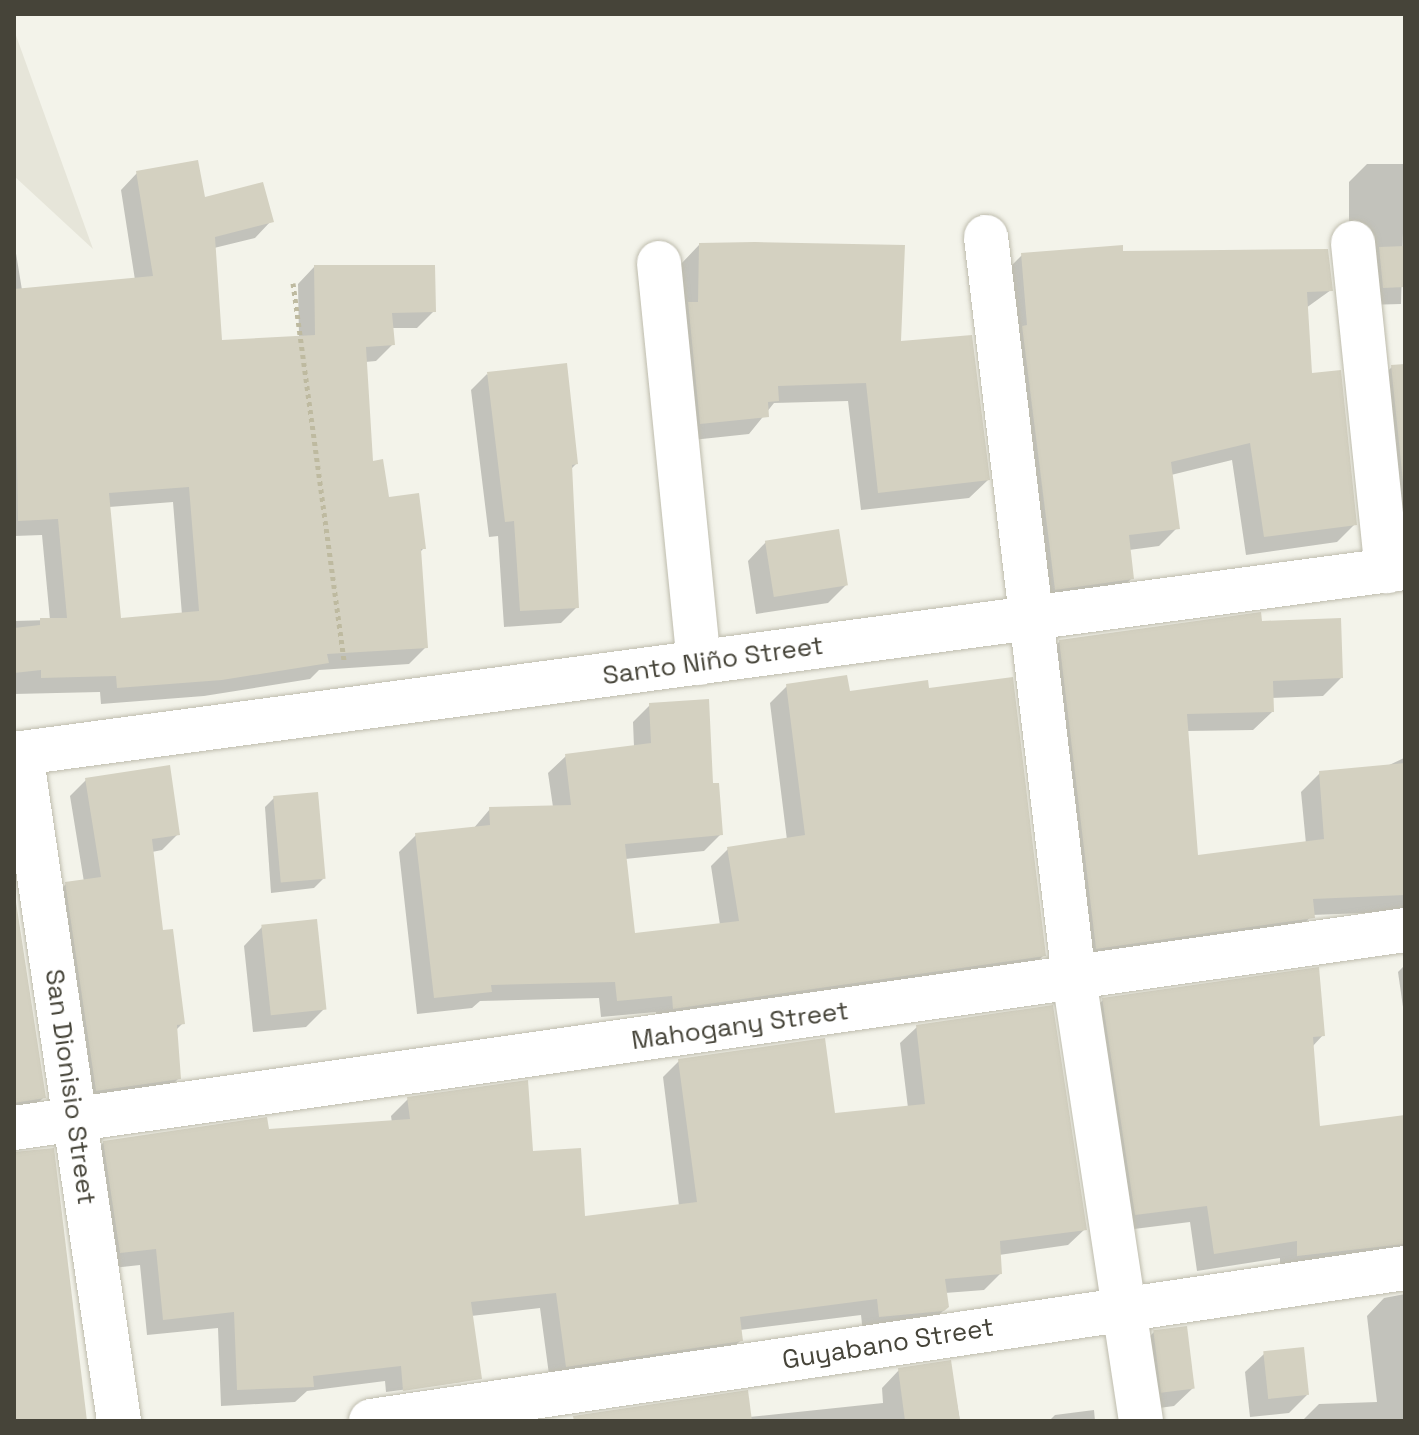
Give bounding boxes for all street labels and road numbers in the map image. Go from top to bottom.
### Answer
street label: Santo Niño Street [601,630,825,692]
street label: San Dionisio Street [38,967,102,1207]
street label: Mahogany Street [629,995,851,1057]
street label: Guyabano Street [780,1312,996,1376]

